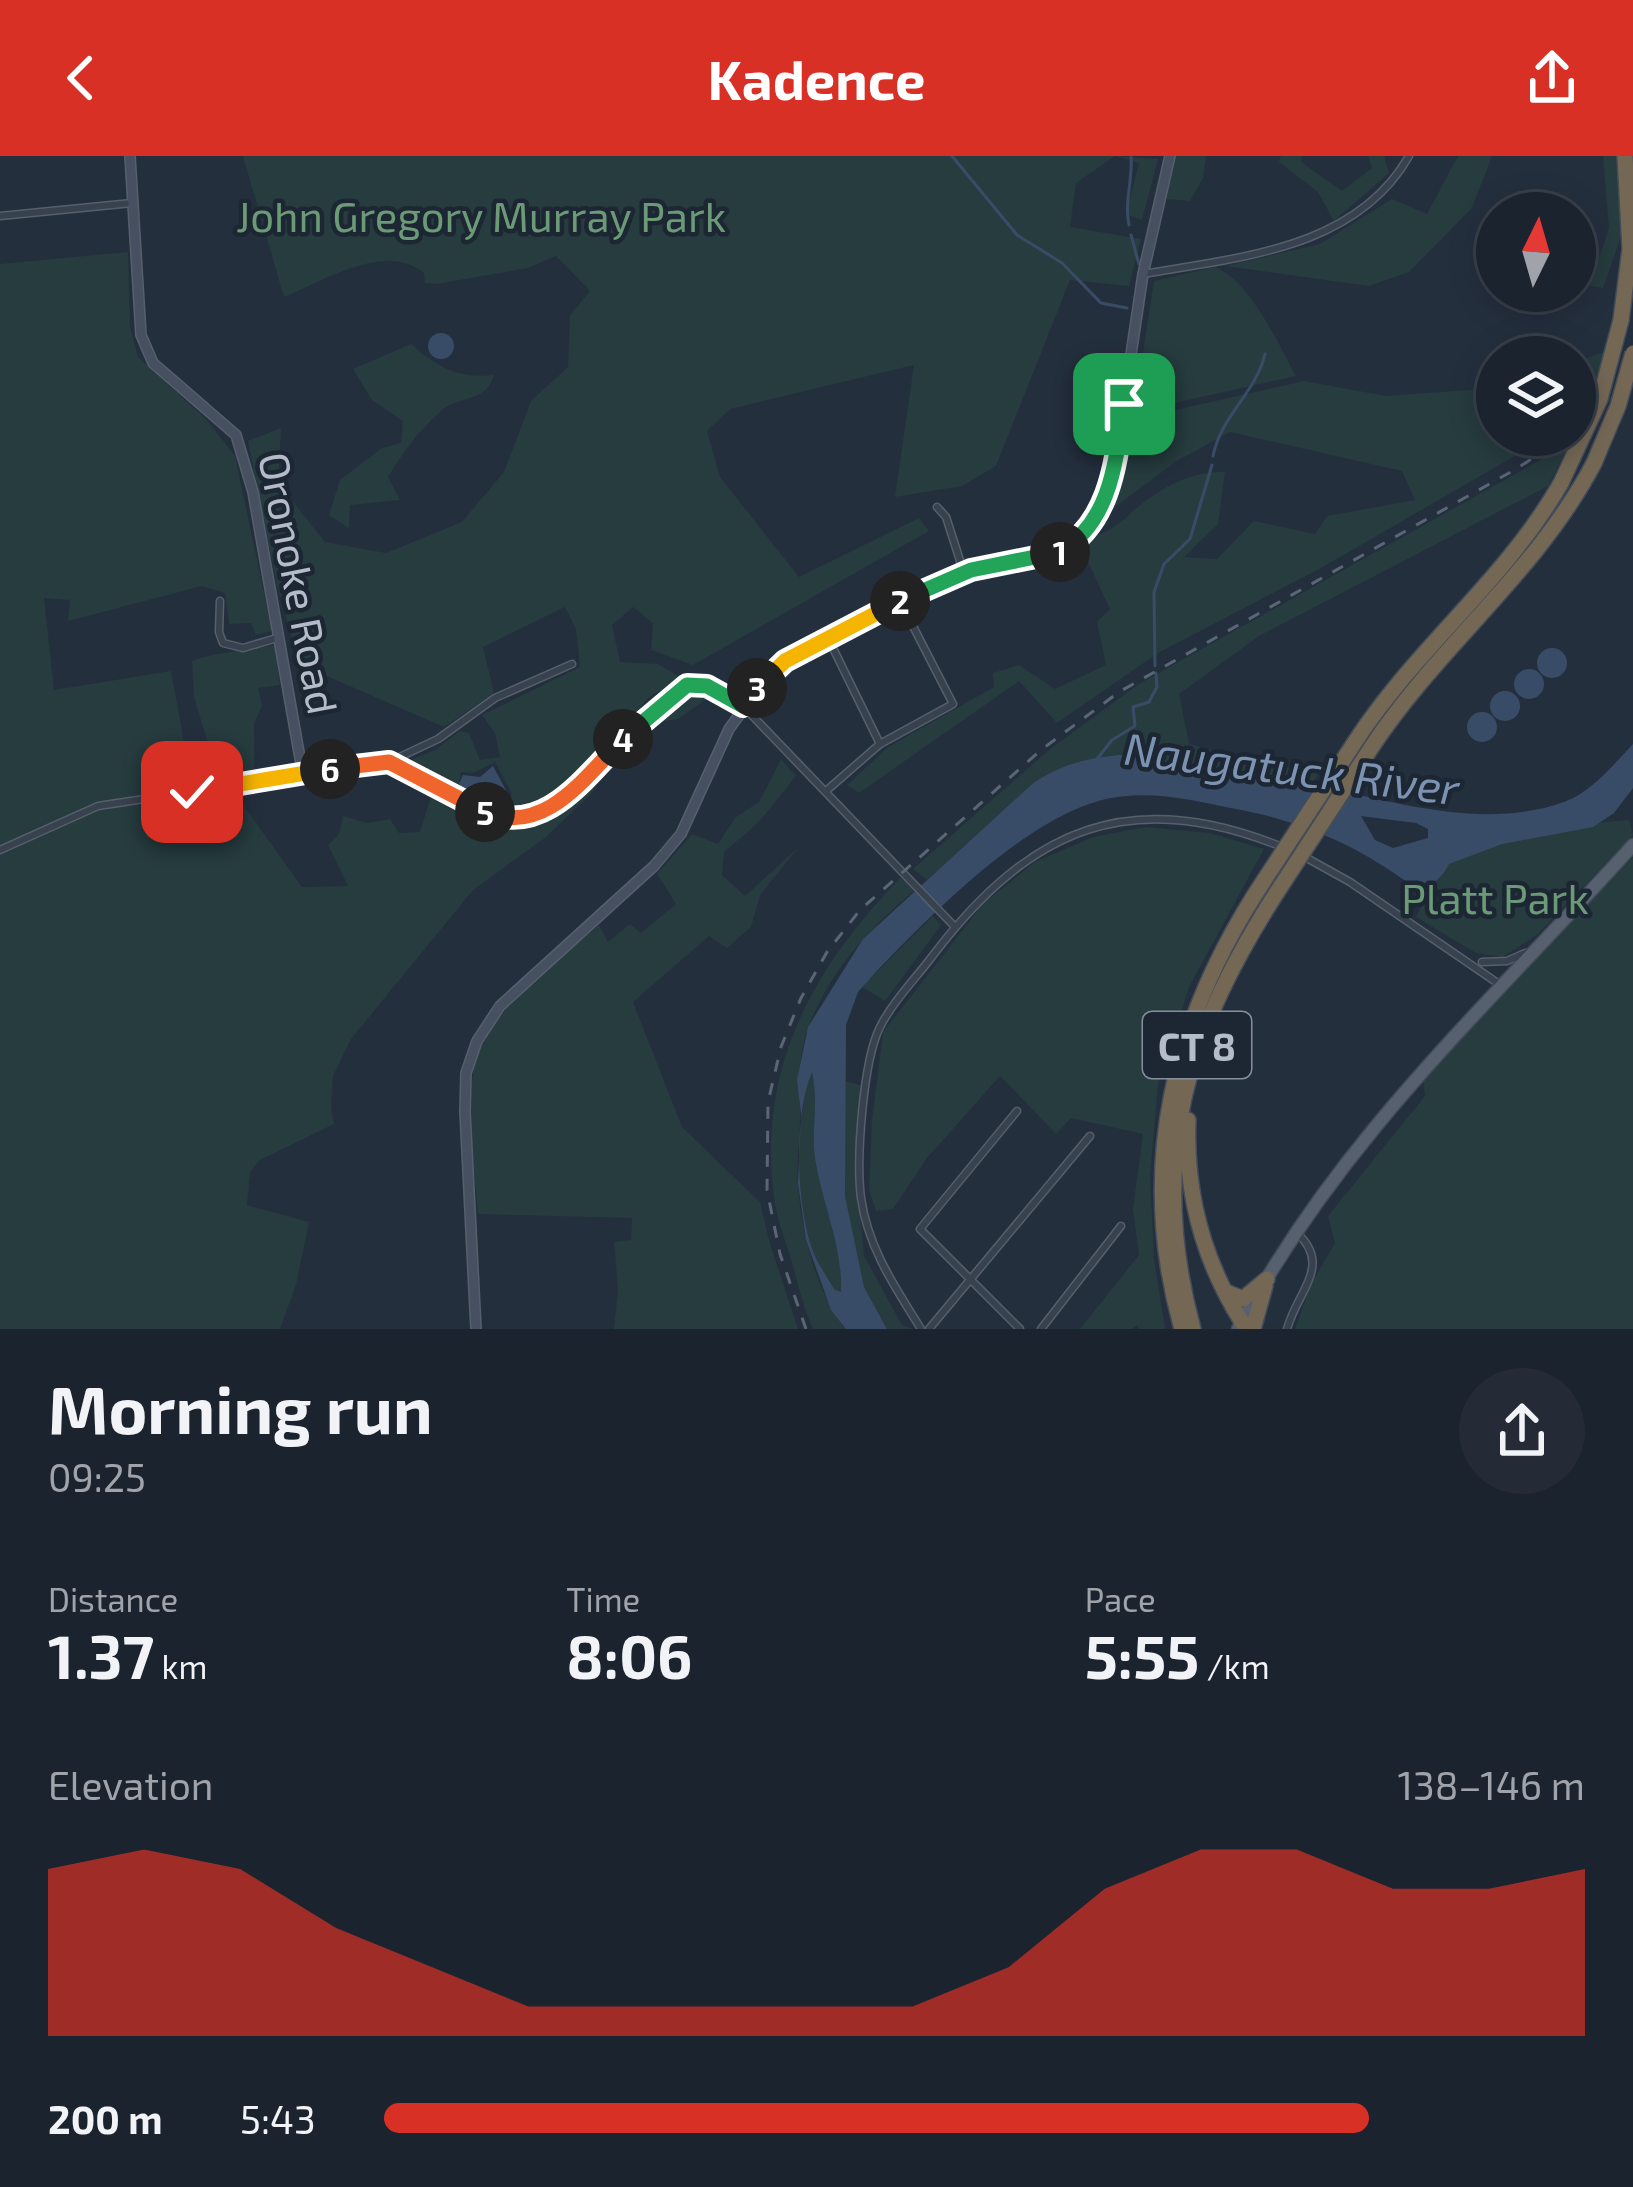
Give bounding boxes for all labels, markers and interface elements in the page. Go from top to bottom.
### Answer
icon: back [48,45,114,111]
icon: share [1519,45,1585,111]
text: Kadence [708,46,925,111]
park label: John Gregory Murray Park [236,190,726,240]
north arrow [1476,192,1596,312]
map controls [1476,192,1596,456]
button: layers [1476,336,1596,456]
pin [1073,353,1175,455]
icon: arrive [1091,371,1157,437]
street label: Oronoke Road [250,448,350,718]
pin: 1 [1030,522,1090,582]
text: 1 [1053,532,1067,572]
pin: 2 [870,571,930,631]
text: 2 [890,581,910,621]
pin: 3 [727,658,787,718]
text: 3 [748,668,766,708]
pin: 4 [593,709,653,769]
text: 4 [612,719,634,759]
water label: Naugatuck River [1121,720,1464,814]
pin: 6 [300,739,360,799]
pin [141,741,243,843]
text: 6 [320,749,340,789]
icon: check [159,759,225,825]
pin: 5 [455,782,515,842]
text: 5 [476,792,494,832]
park label: Platt Park [1401,872,1589,922]
road number: CT 8 [1143,1012,1251,1078]
text: Morning run [48,1368,433,1447]
button: share [1459,1368,1585,1494]
text: 09:25 [48,1453,146,1500]
text: Distance [48,1579,178,1619]
text: Time [566,1579,640,1619]
text: Pace [1085,1579,1156,1619]
text: 1.37 [48,1619,154,1691]
text: 8:06 [566,1619,692,1691]
text: 5:55 [1085,1619,1199,1691]
text: km [154,1646,207,1686]
text: /km [1199,1646,1270,1686]
text: Elevation [48,1761,213,1808]
text: 138–146 m [1398,1761,1585,1808]
text: 200 m [48,2095,163,2142]
text: 5:43 [240,2095,316,2142]

